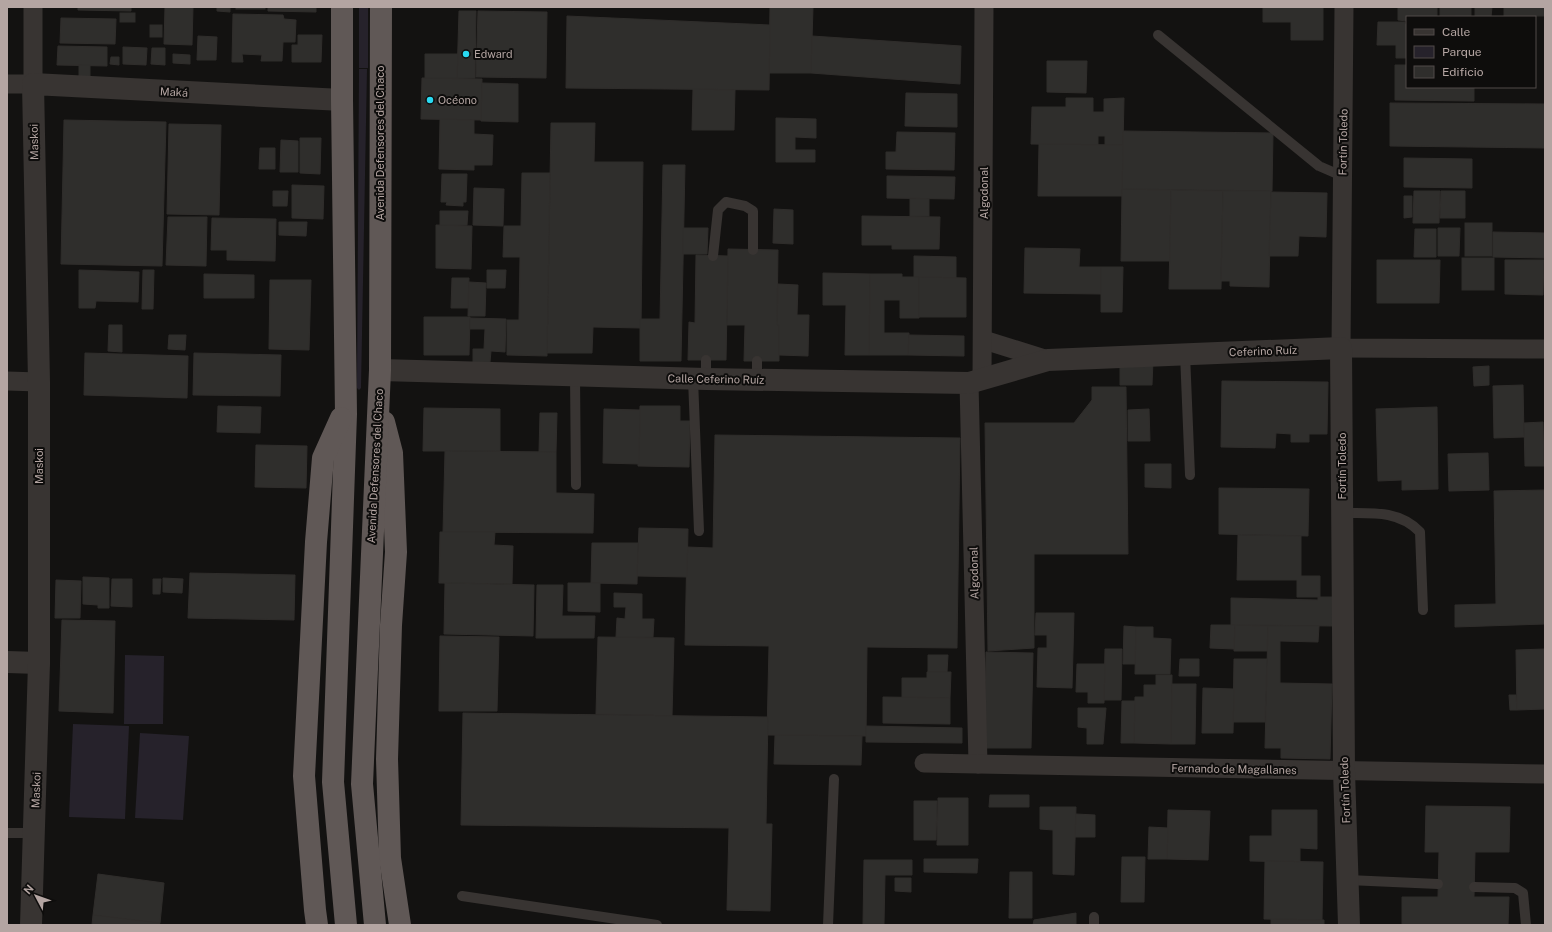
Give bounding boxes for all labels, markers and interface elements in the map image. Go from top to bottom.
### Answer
legend [1406,16,1536,88]
text: Calle [1442,25,1471,39]
text: Parque [1442,45,1482,59]
place label: Edward [474,48,513,60]
marker: Edward [461,49,471,59]
text: Edificio [1442,65,1484,79]
street label: Avenida Defensores del Chaco [374,66,386,220]
street label: Maká [160,85,188,99]
place label: Océono [438,94,477,106]
marker: Océono [425,95,435,105]
street label: Fortín Toledo [1336,108,1350,176]
street label: Maskoi [28,124,40,160]
street label: Algodonal [978,167,990,219]
street label: Ceferino Ruíz [1229,344,1297,358]
street label: Calle Ceferino Ruíz [668,372,764,386]
street label: Avenida Defensores del Chaco [365,388,385,544]
street label: Fortín Toledo [1336,433,1348,499]
street label: Maskoi [33,448,45,484]
street label: Algodonal [968,547,980,599]
street label: Fortín Toledo [1338,756,1352,824]
street label: Fernando de Magallanes [1171,762,1297,776]
street label: Maskoi [29,772,43,808]
north arrow [16,876,56,916]
text: N [21,882,36,897]

